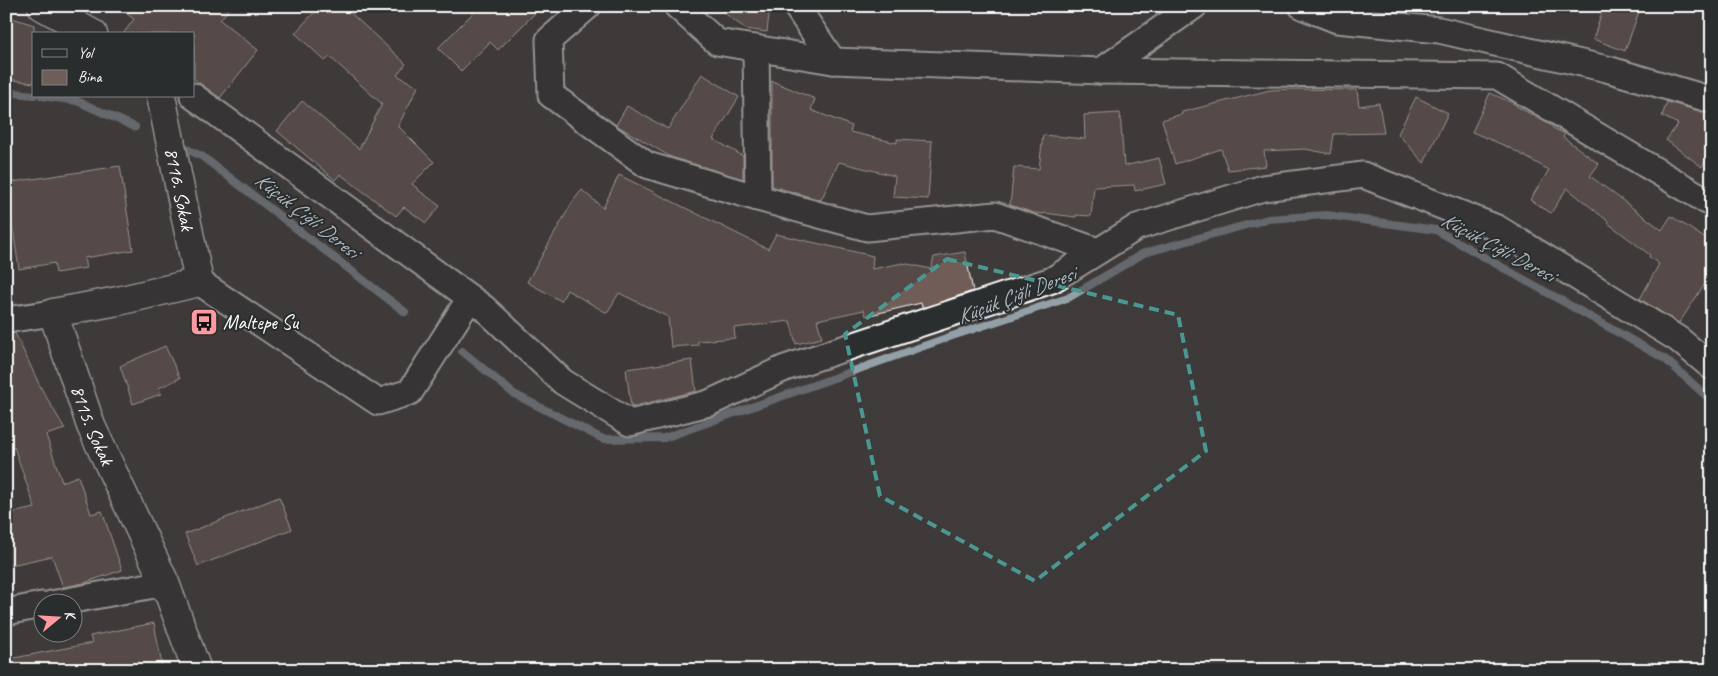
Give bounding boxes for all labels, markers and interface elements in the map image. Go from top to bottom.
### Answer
legend [32,32,195,98]
text: Yol [78,44,95,63]
text: Bina [78,68,103,87]
street label: 8116. Sokak [159,145,201,235]
water label: Küçük Çiğli Deresi [250,166,368,267]
water label: Küçük Çiğli Deresi [1437,206,1564,290]
water label: Küçük Çiğli Deresi [953,259,1084,329]
bus stop icon: Maltepe Su [189,307,219,337]
place label: Maltepe Su [223,310,300,335]
street label: 8115. Sokak [65,382,120,471]
north arrow [32,594,82,644]
text: K [61,608,80,623]

